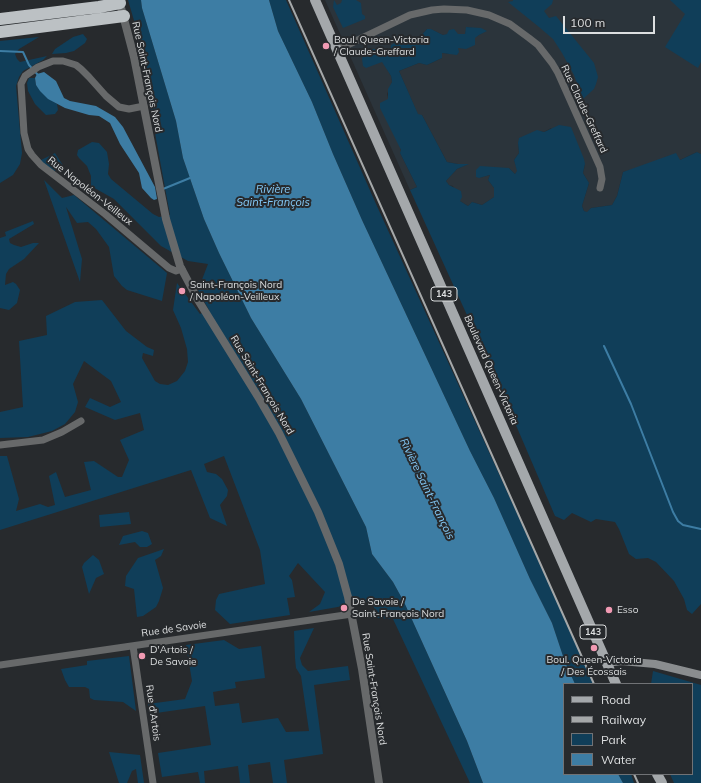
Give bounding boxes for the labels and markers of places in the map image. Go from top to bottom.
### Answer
place label: Boul. Queen-Victoria / Claude-Greffard [334,34,429,58]
marker: Boul. Queen-Victoria / Claude-Greffard [321,41,331,51]
place label: Saint-François Nord / Napoléon-Veilleux [190,279,282,302]
marker: Saint-François Nord / Napoléon-Veilleux [177,286,187,296]
place label: De Savoie / Saint-François Nord [352,596,444,620]
marker: De Savoie / Saint-François Nord [339,603,349,613]
place label: Esso [617,604,638,616]
marker: Esso [604,605,614,615]
marker: Boul. Queen-Victoria / Des Écossais [589,643,599,653]
place label: D'Artois / De Savoie [150,644,196,668]
marker: D'Artois / De Savoie [137,651,147,661]
place label: Boul. Queen-Victoria / Des Écossais [546,654,642,678]

